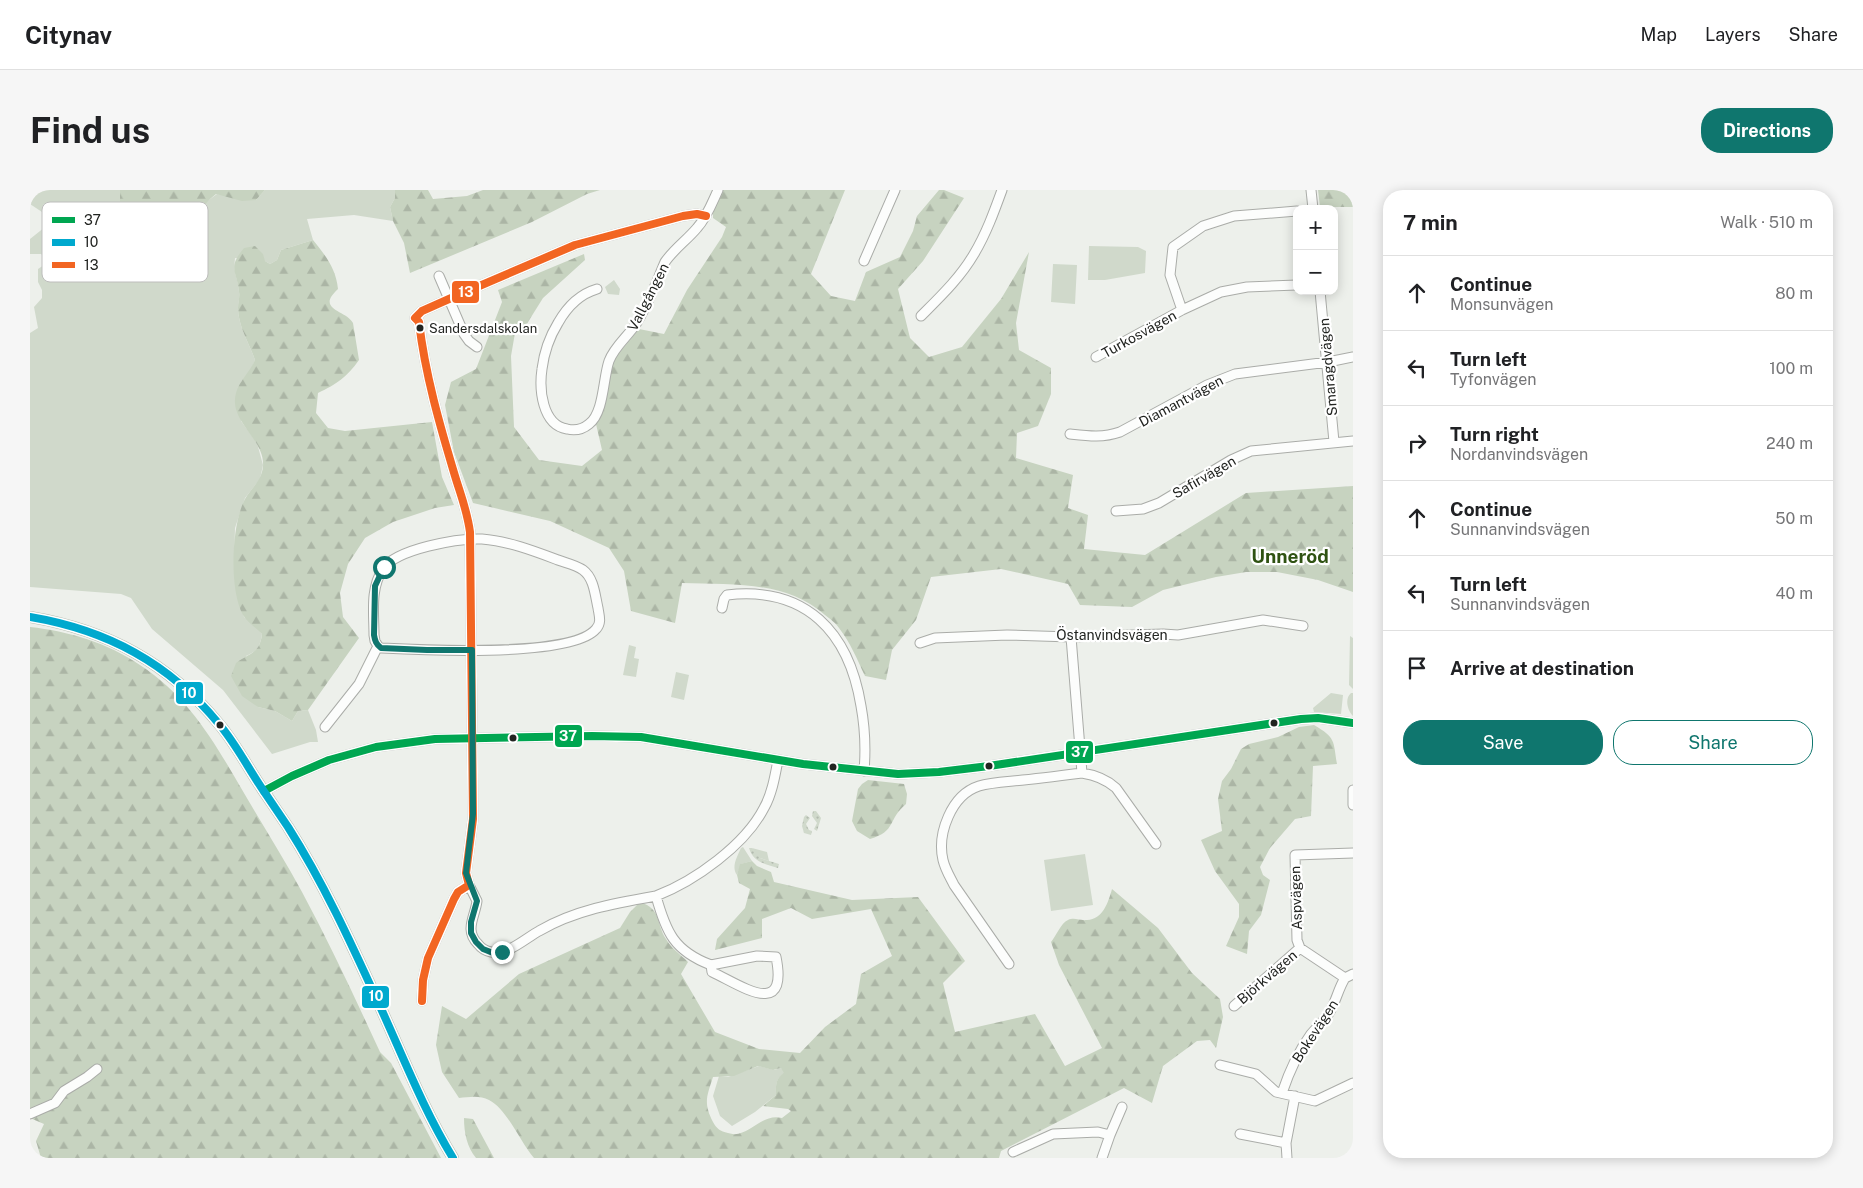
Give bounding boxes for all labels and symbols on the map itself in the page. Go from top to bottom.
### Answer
legend [42,202,208,282]
text: 37 [84,212,101,228]
text: 10 [84,234,98,250]
text: 13 [84,257,99,273]
street label: Vallgången [624,260,672,334]
line badge: 13 [451,280,480,304]
text: 13 [458,284,474,300]
street label: Turkosvägen [1099,307,1179,361]
street label: Smaragdvägen [1316,317,1340,417]
place label: Sandersdalskolan [429,321,537,336]
marker: Sandersdalskolan [415,323,425,333]
street label: Diamantvägen [1136,372,1226,430]
street label: Safirvägen [1169,452,1239,502]
district label: Unneröd [1251,545,1329,567]
route start [373,556,396,579]
street label: Östanvindsvägen [1056,625,1168,643]
line badge: 10 [175,681,204,705]
text: 10 [181,685,197,701]
unlabelled marker [1269,718,1279,728]
unlabelled marker [215,720,225,730]
line badge: 37 [554,724,583,748]
text: 37 [559,728,577,744]
unlabelled marker [508,733,518,743]
line badge: 37 [1065,740,1094,764]
text: 37 [1071,744,1089,760]
unlabelled marker [984,761,994,771]
unlabelled marker [828,762,838,772]
street label: Aspvägen [1287,866,1305,930]
route end [491,941,514,964]
street label: Björkvägen [1234,947,1300,1007]
line badge: 10 [361,985,390,1009]
text: 10 [368,988,384,1004]
street label: Bokevägen [1289,997,1341,1065]

